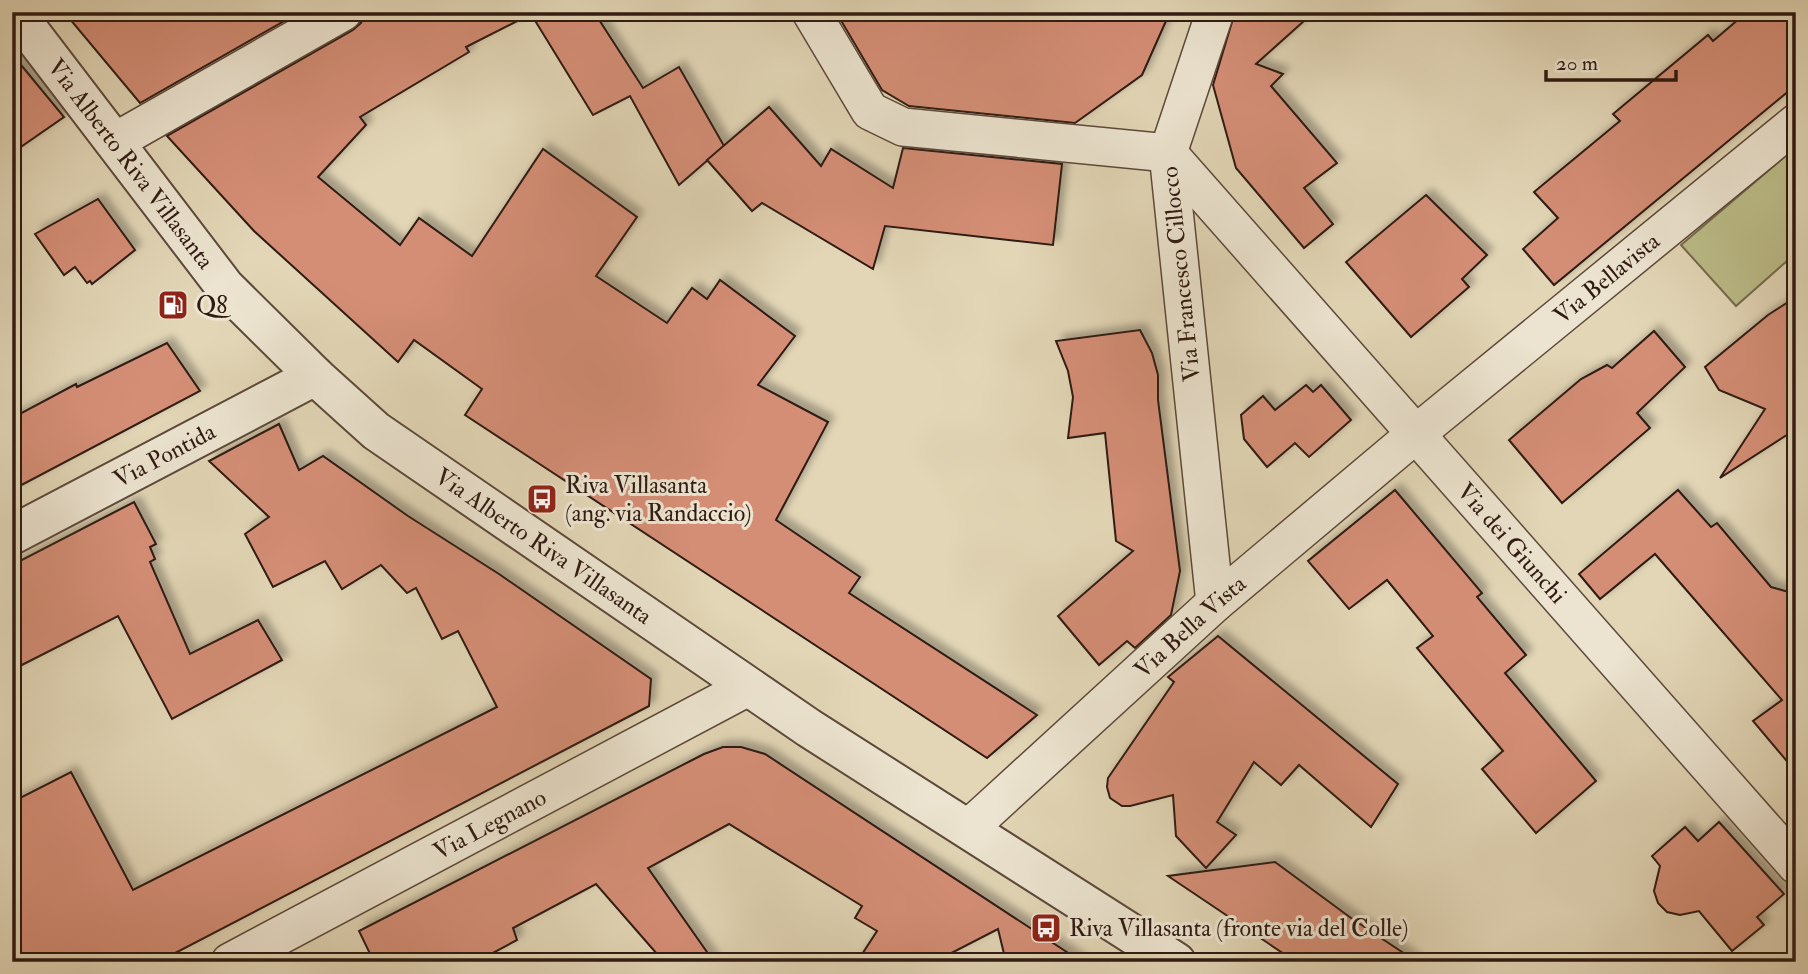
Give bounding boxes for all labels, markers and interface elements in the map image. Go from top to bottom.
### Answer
scale bar [1546,38,1675,82]
text: 20 m [1556,50,1598,77]
street label: Via Alberto Riva Villasanta [41,52,222,276]
street label: Via Francesco Cillocco [1154,165,1208,383]
street label: Via Bellavista [1547,225,1667,331]
fuel station icon: Q8 [156,288,190,322]
place label: Q8 [196,290,232,321]
street label: Via Pontida [108,415,222,495]
street label: Via Alberto Riva Villasanta [429,461,659,632]
place label: Riva Villasanta (ang. via Randaccio) [565,470,751,529]
street label: Via dei Giunchi [1450,476,1574,610]
bus stop icon: Riva Villasanta (ang. via Randaccio) [525,482,559,516]
street label: Via Bella Vista [1127,567,1253,685]
street label: Via Legnano [428,781,552,867]
bus stop icon: Riva Villasanta (fronte via del Colle) [1029,911,1063,945]
place label: Riva Villasanta (fronte via del Colle) [1069,913,1408,944]

